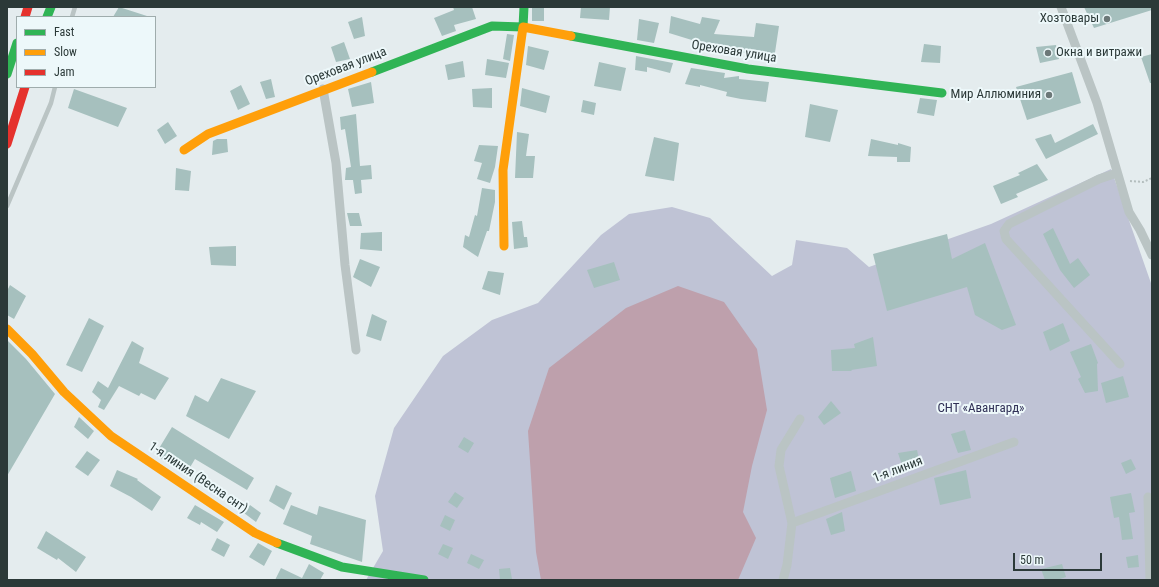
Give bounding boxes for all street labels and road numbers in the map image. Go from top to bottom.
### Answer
street label: Ореховая улица [690,38,778,66]
street label: Ореховая улица [303,44,389,90]
street label: 1-я линия (Весна снт) [146,439,250,517]
street label: 1-я линия [871,453,925,487]

